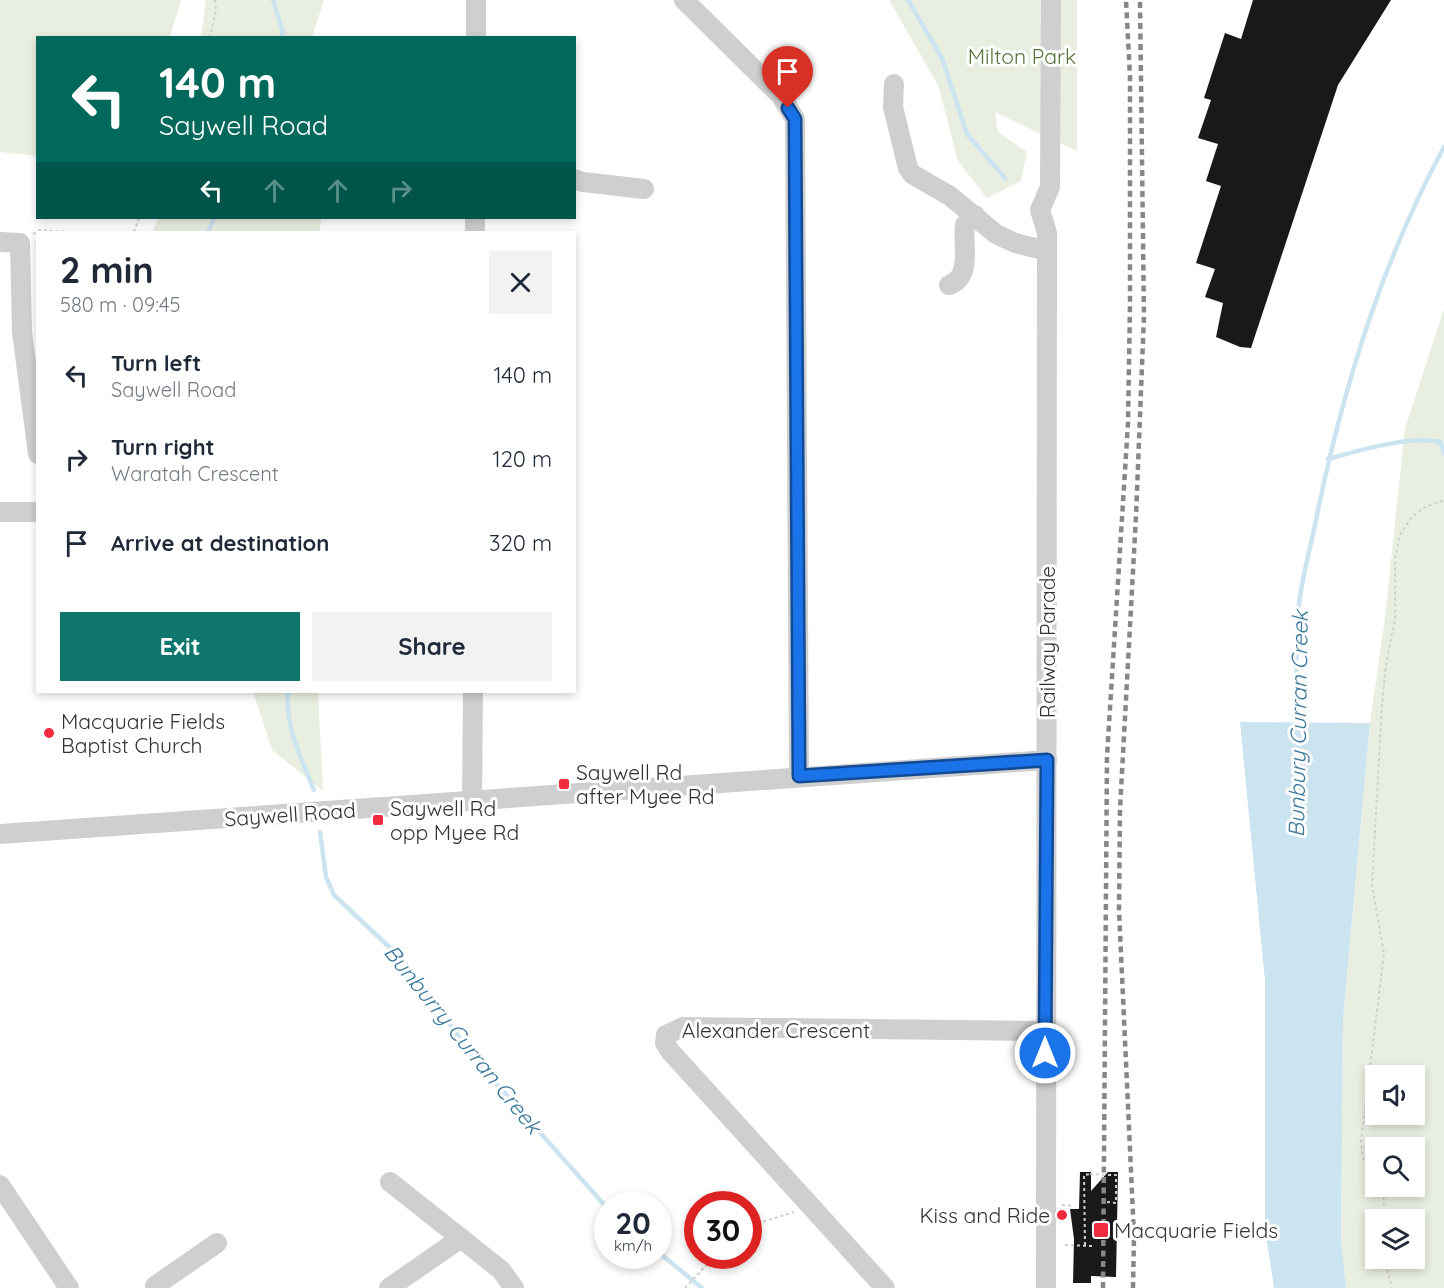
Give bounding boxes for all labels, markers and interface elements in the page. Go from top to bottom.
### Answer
park label: Milton Park [968,43,1076,69]
pin [762,46,813,108]
icon: arrive [771,55,804,88]
text: 140 m [159,56,276,109]
icon: left [60,60,138,138]
text: Saywell Road [159,108,328,142]
icon: left [195,174,228,207]
icon: ahead [258,174,291,207]
icon: ahead [321,174,354,207]
icon: right [384,174,417,207]
text: 2 min [60,247,154,292]
button: close [489,251,552,314]
text: 580 m · 09:45 [60,292,181,317]
text: Turn left [111,349,201,377]
icon: left [60,359,93,392]
text: 140 m [493,361,552,389]
text: Saywell Road [111,377,236,402]
text: Turn right [111,433,215,461]
icon: right [60,443,93,476]
text: 120 m [493,445,552,473]
text: Waratah Crescent [111,461,279,486]
icon: arrive [60,527,93,560]
text: Arrive at destination [111,529,329,557]
text: 320 m [489,529,552,557]
street label: Railway Parade [1034,566,1060,718]
water label: Bunbury Curran Creek [1282,608,1314,838]
button: Exit [60,612,300,681]
button: Share [312,612,552,681]
place label: Macquarie Fields Baptist Church [61,708,225,758]
marker: Macquarie Fields Baptist Church [42,726,56,740]
place label: Saywell Rd after Myee Rd [576,759,714,809]
marker: Saywell Rd after Myee Rd [557,777,571,791]
place label: Saywell Rd opp Myee Rd [390,795,519,845]
street label: Saywell Road [223,796,357,832]
marker: Saywell Rd opp Myee Rd [371,813,385,827]
water label: Bunburry Curran Creek [378,939,549,1141]
street label: Alexander Crescent [682,1017,870,1043]
position arrow [1013,1021,1077,1085]
map controls [1365,1065,1425,1269]
button: sound [1365,1065,1425,1125]
button: search [1365,1137,1425,1197]
speed limit sign: 30 [684,1191,762,1269]
place label: Kiss and Ride [919,1202,1050,1228]
text: 20 [615,1204,651,1242]
marker: Kiss and Ride [1055,1208,1069,1222]
button: layers [1365,1209,1425,1269]
place label: Macquarie Fields [1114,1217,1278,1243]
marker: Macquarie Fields [1092,1221,1110,1239]
text: km/h [614,1236,652,1255]

